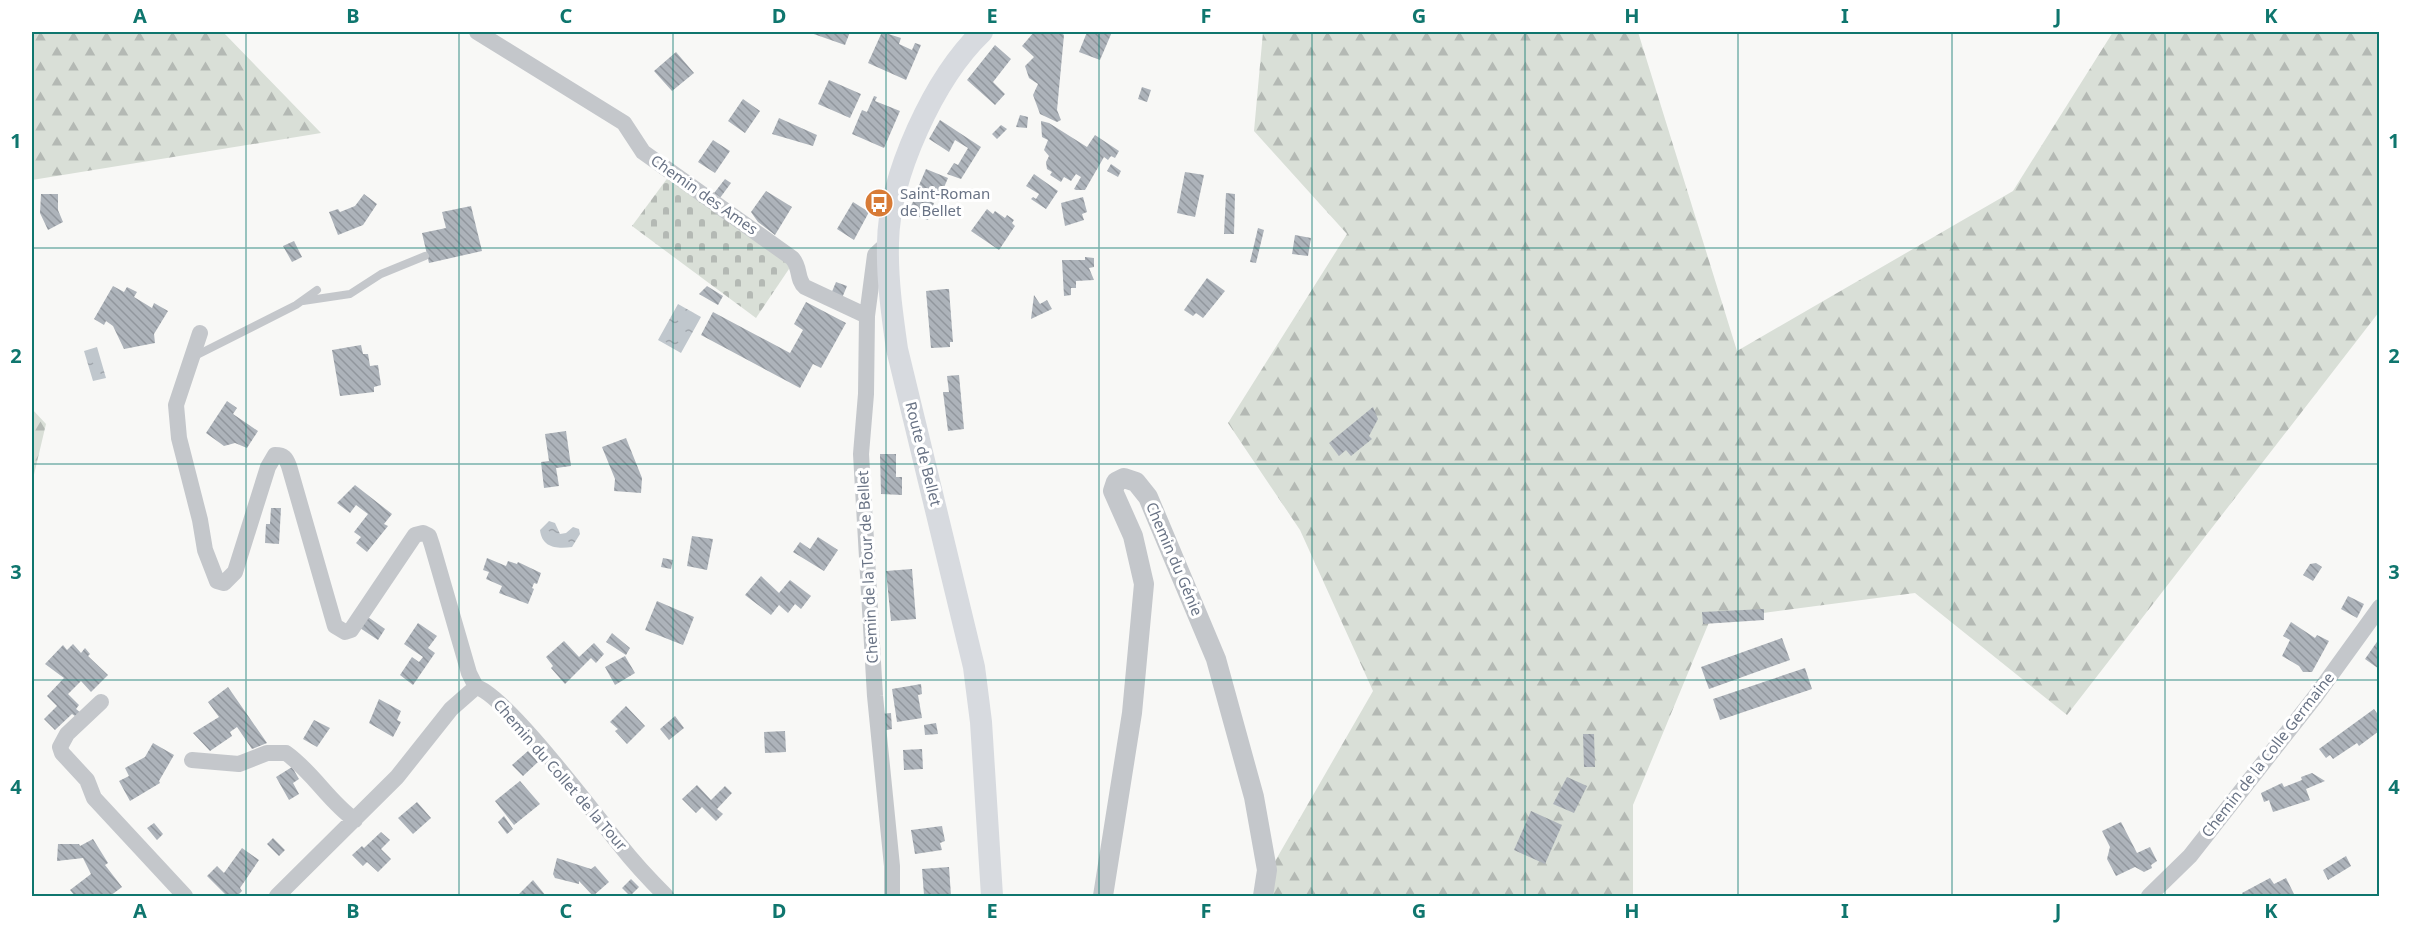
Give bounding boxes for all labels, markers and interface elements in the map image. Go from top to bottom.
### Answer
text: A [133,2,147,29]
text: B [346,2,360,29]
text: C [560,2,573,29]
text: D [772,2,786,29]
text: E [986,2,998,29]
text: F [1201,2,1211,29]
text: G [1412,2,1426,29]
text: H [1624,2,1640,29]
text: I [1841,2,1849,29]
text: J [2053,2,2061,29]
text: K [2264,2,2278,29]
text: 1 [10,127,22,154]
text: 1 [2388,127,2400,154]
street label: Chemin des Ames [647,150,762,239]
place label: Saint-Roman de Bellet [900,183,990,220]
bus stop icon: Saint-Roman de Bellet [863,187,895,219]
text: 2 [10,342,22,369]
text: 2 [2388,342,2400,369]
street label: Route de Bellet [901,399,947,509]
street label: Chemin de la Tour de Bellet [852,469,882,664]
street label: Chemin du Génie [1142,499,1208,619]
text: 3 [10,558,22,585]
text: 3 [2388,558,2400,585]
street label: Chemin de la Colle Germaine [2196,668,2338,841]
street label: Chemin du Collet de la Tour [489,694,632,854]
text: 4 [10,773,22,800]
text: 4 [2388,773,2400,800]
text: A [133,897,147,924]
text: B [346,897,360,924]
text: C [560,897,573,924]
text: D [772,897,786,924]
text: E [986,897,998,924]
text: F [1201,897,1211,924]
text: G [1412,897,1426,924]
text: H [1624,897,1640,924]
text: I [1841,897,1849,924]
text: J [2053,897,2061,924]
text: K [2264,897,2278,924]

